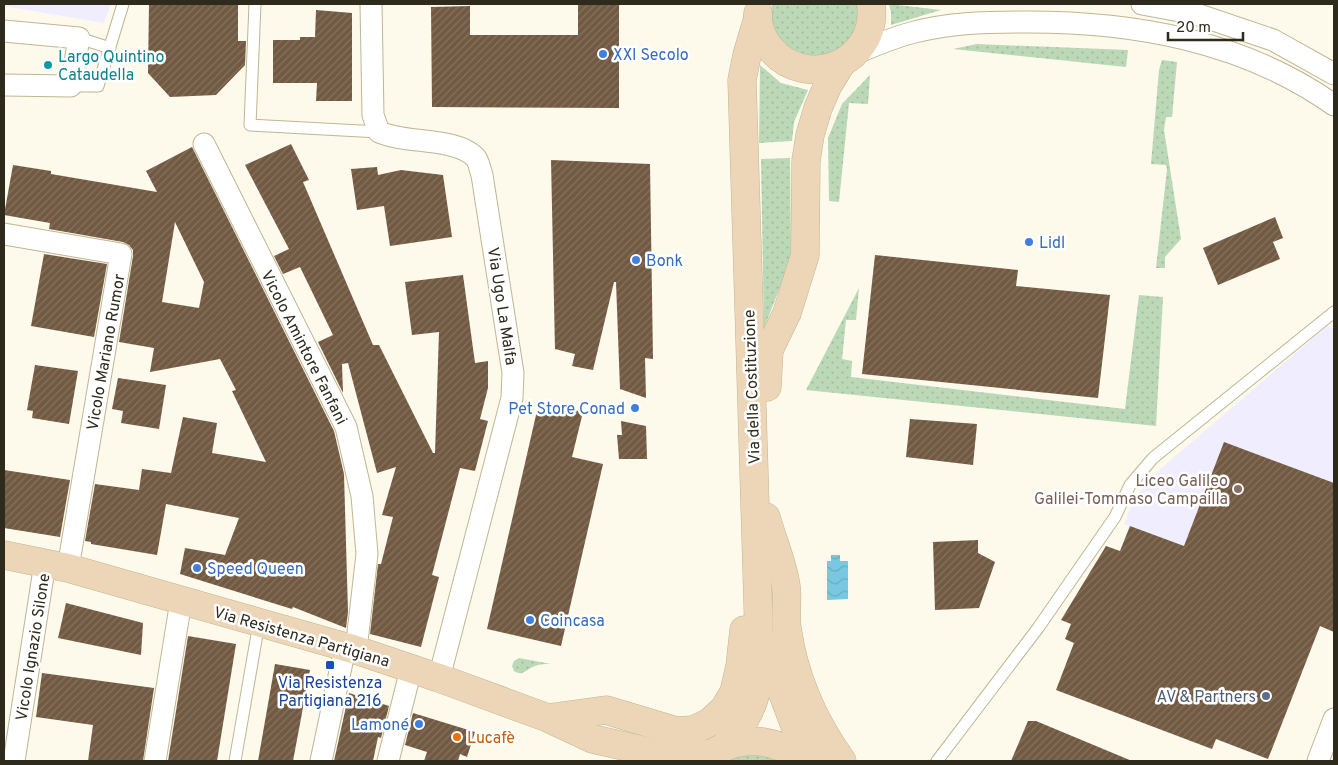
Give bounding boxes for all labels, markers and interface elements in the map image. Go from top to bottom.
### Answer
scale bar [1168,10,1243,42]
text: 20 m [1176,19,1211,38]
place label: XXI Secolo [613,46,689,66]
place label: Largo Quintino Cataudella [58,48,165,86]
marker: XXI Secolo [597,48,609,60]
marker: Largo Quintino Cataudella [42,59,54,71]
place label: Lidl [1039,234,1065,254]
marker: Lidl [1023,236,1035,248]
street label: Via Ugo La Malfa [482,246,520,367]
place label: Bonk [646,252,683,272]
marker: Bonk [630,254,642,266]
street label: Vicolo Amintore Fanfani [256,268,351,428]
street label: Vicolo Mariano Rumor [83,273,131,432]
street label: Via della Costituzione [740,309,766,465]
place label: Pet Store Conad [508,400,625,420]
marker: Pet Store Conad [629,402,641,414]
place label: Liceo Galileo Galilei-Tommaso Campailla [1034,472,1228,510]
marker: Liceo Galileo Galilei-Tommaso Campailla [1232,483,1244,495]
place label: Speed Queen [207,560,304,580]
marker: Speed Queen [191,562,203,574]
street label: Vicolo Ignazio Silone [12,572,56,722]
street label: Via Resistenza Partigiana [211,603,392,673]
place label: Coincasa [540,612,605,632]
marker: Coincasa [524,614,536,626]
marker: Via Resistenza Partigiana 216 [324,659,336,671]
place label: Via Resistenza Partigiana 216 [278,674,382,712]
place label: AV & Partners [1157,688,1256,708]
marker: AV & Partners [1260,690,1272,702]
place label: Lamoné [351,716,409,736]
marker: Lamoné [413,718,425,730]
place label: Lucafè [467,729,515,749]
marker: Lucafè [451,731,463,743]

